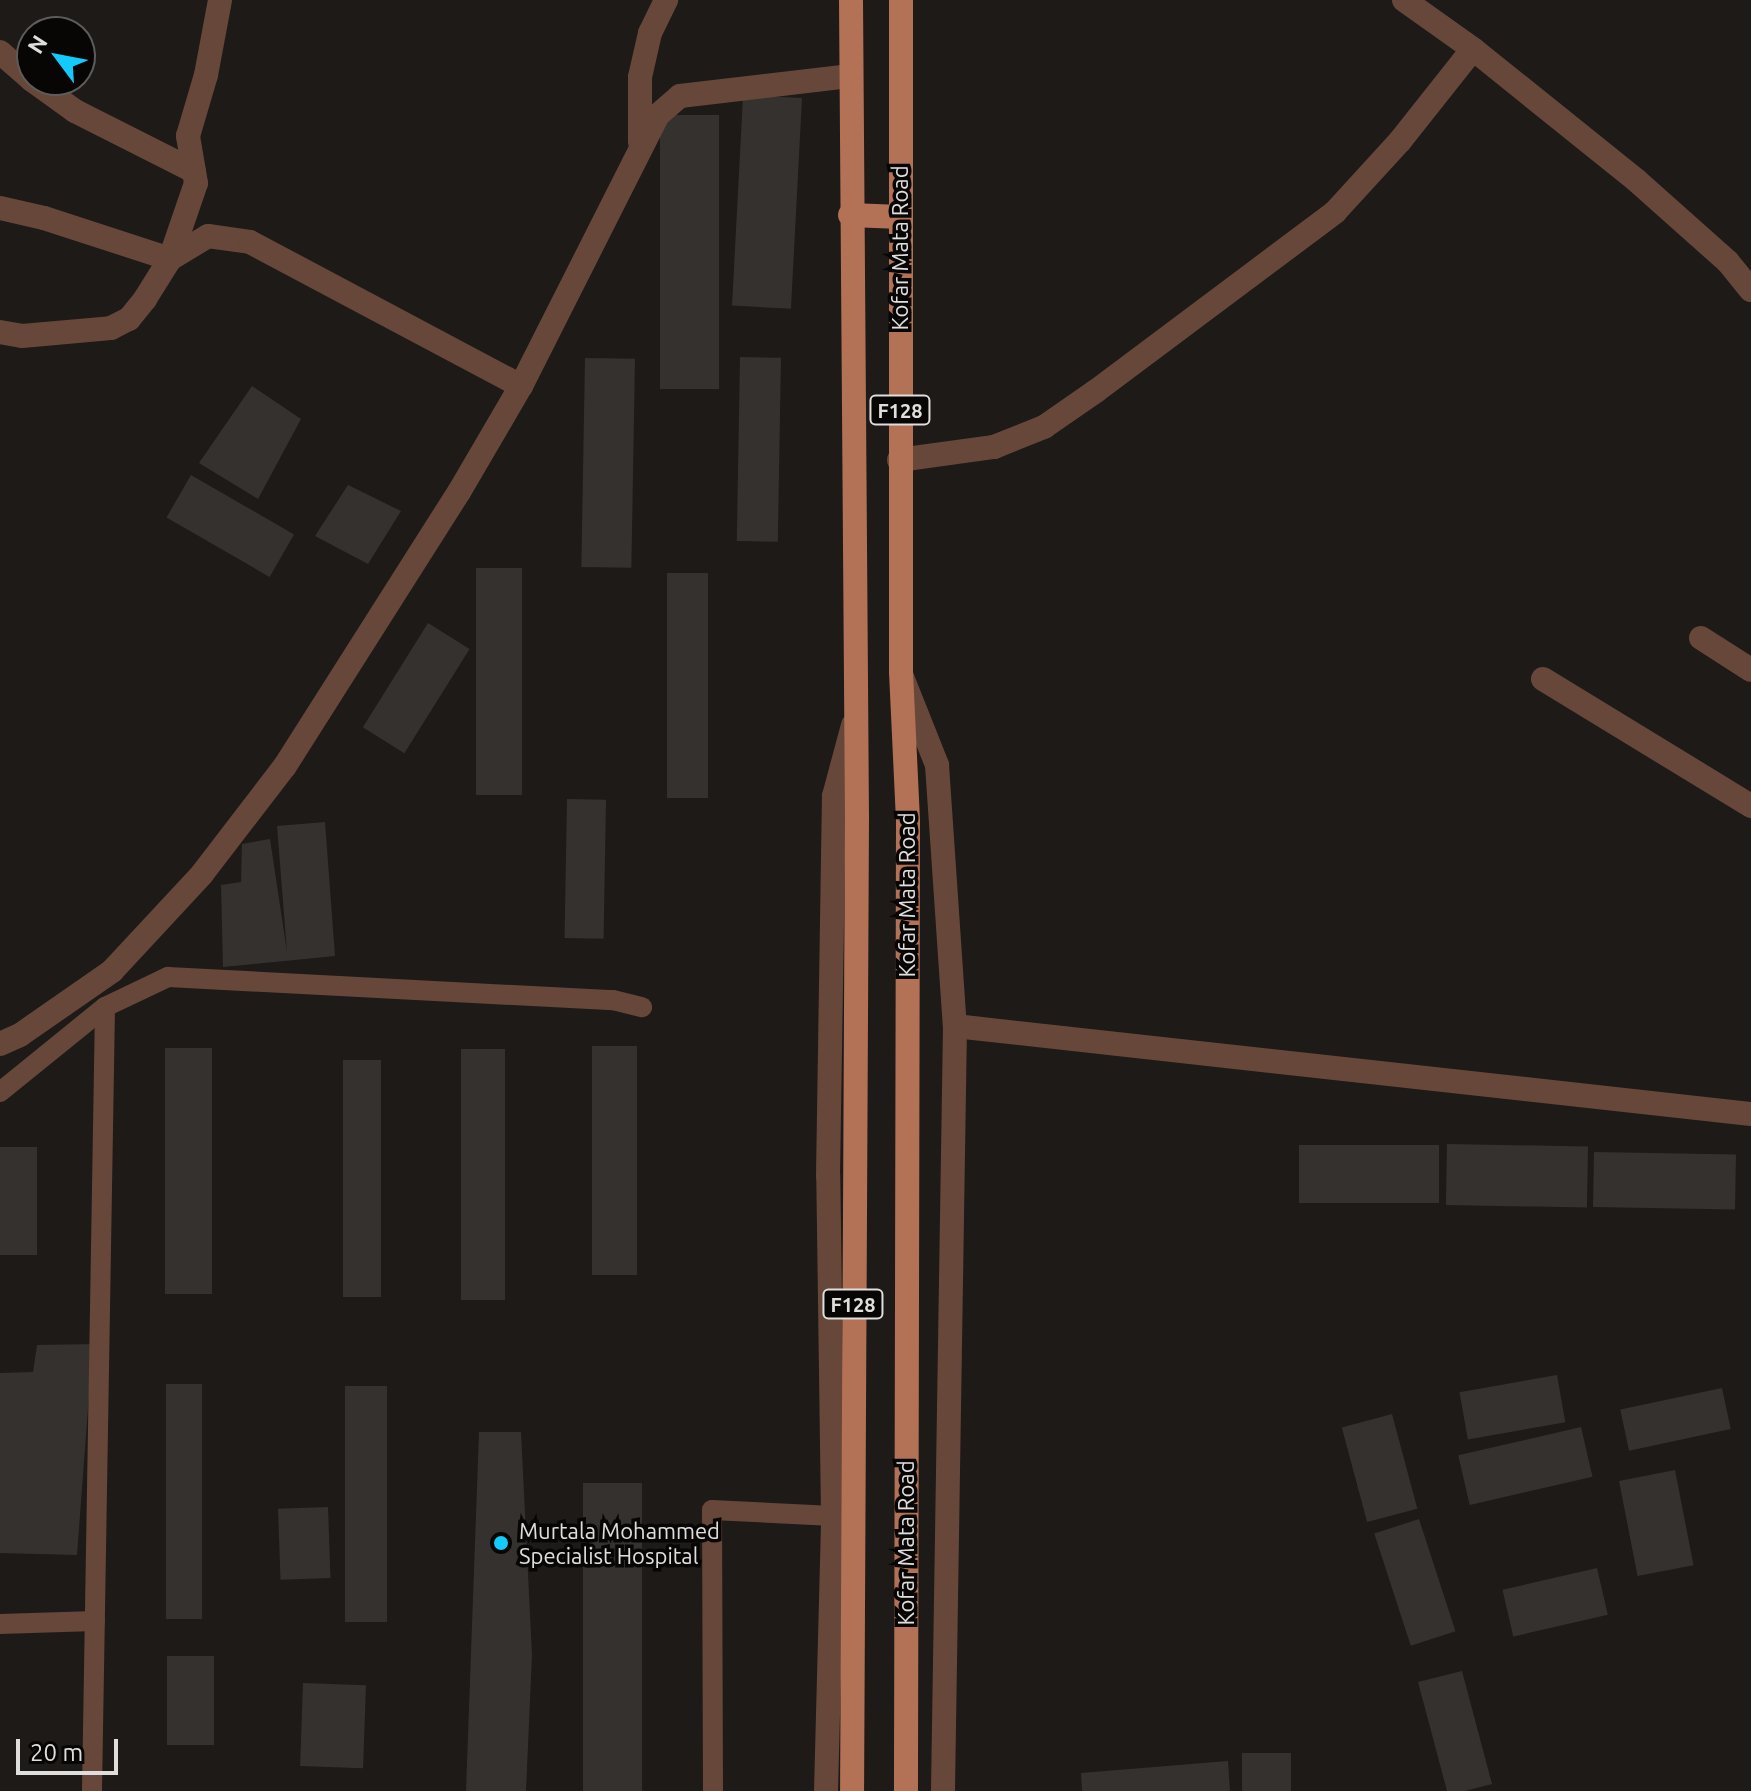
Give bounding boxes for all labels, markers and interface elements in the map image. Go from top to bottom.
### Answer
north arrow [16,16,96,96]
text: N [22,30,52,58]
street label: Kofar Mata Road [887,165,913,331]
road number: F128 [868,394,932,426]
street label: Kofar Mata Road [894,812,920,978]
road number: F128 [821,1288,885,1320]
street label: Kofar Mata Road [893,1460,919,1626]
place label: Murtala Mohammed Specialist Hospital [519,1517,720,1568]
marker: Murtala Mohammed Specialist Hospital [490,1532,512,1554]
scale bar [20,1723,122,1773]
text: 20 m [30,1739,83,1766]

